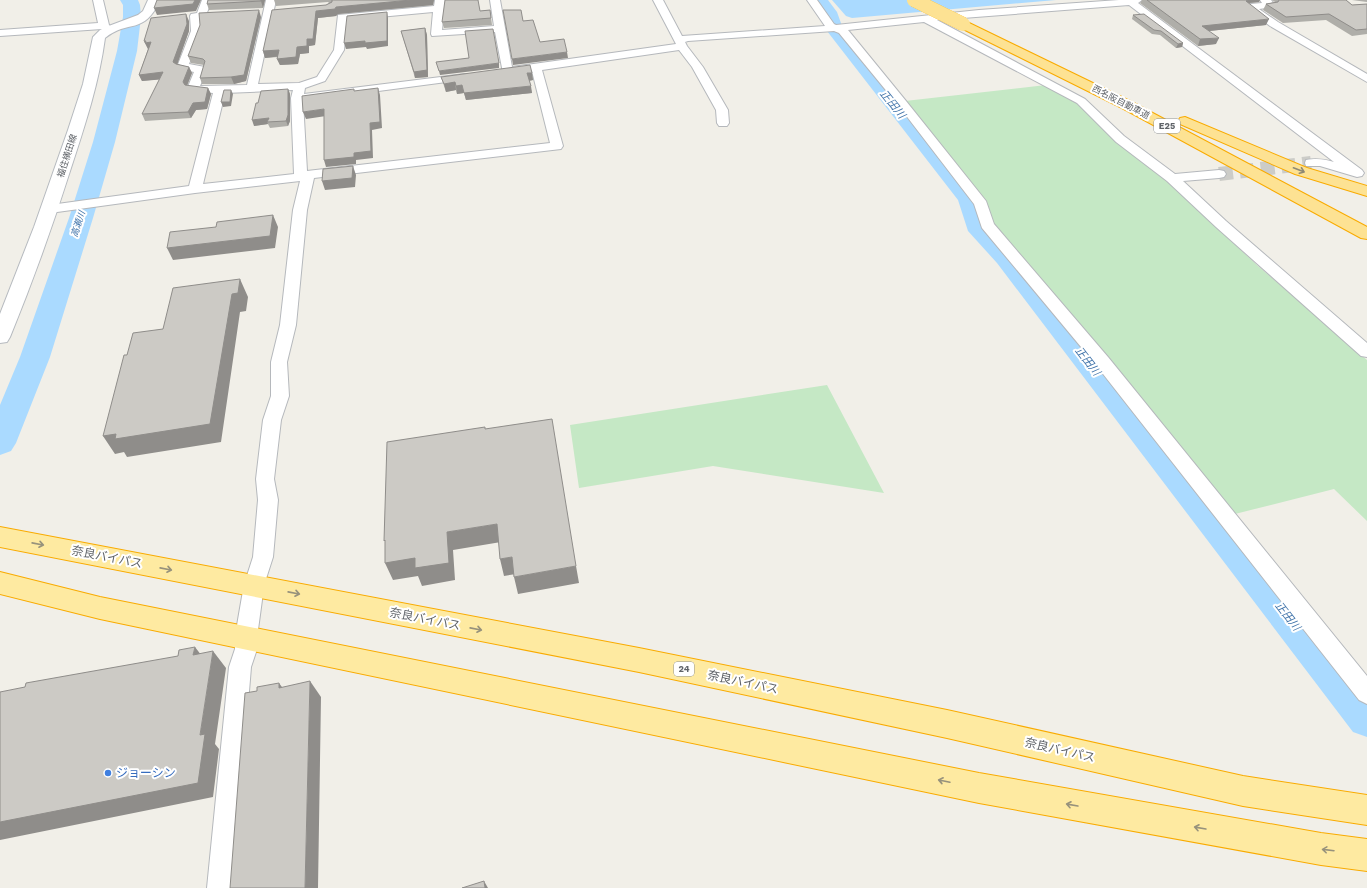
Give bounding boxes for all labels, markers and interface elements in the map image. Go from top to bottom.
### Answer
street label: 西名阪自動車道 [1091,83,1151,121]
water label: 正田川 [877,87,909,122]
road number: E25 [1154,119,1180,133]
street label: 福住横田線 [55,132,79,179]
one-way arrow [1292,167,1304,175]
water label: 高瀬川 [69,209,87,238]
water label: 正田川 [1072,344,1104,379]
one-way arrow [31,540,44,548]
street label: 奈良バイパス [70,543,144,571]
one-way arrow [159,565,172,573]
one-way arrow [287,589,300,597]
water label: 正田川 [1272,599,1304,634]
street label: 奈良バイパス [388,605,462,633]
one-way arrow [469,626,482,634]
road number: 24 [674,662,694,676]
street label: 奈良バイパス [706,668,780,696]
street label: 奈良バイパス [1023,735,1097,765]
place label: ジョーシン [116,766,176,780]
marker: ジョーシン [103,768,113,778]
one-way arrow [938,777,951,785]
one-way arrow [1066,801,1079,809]
one-way arrow [1194,823,1207,831]
one-way arrow [1322,846,1335,854]

